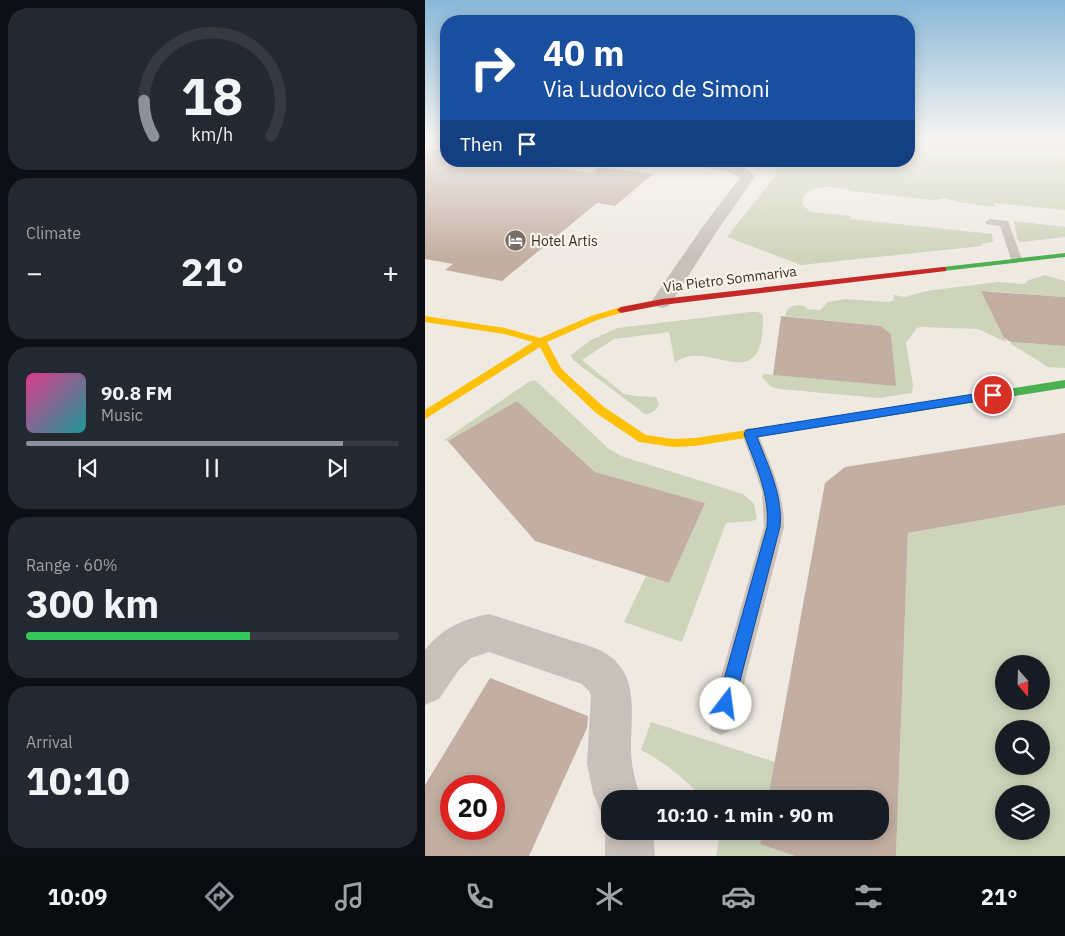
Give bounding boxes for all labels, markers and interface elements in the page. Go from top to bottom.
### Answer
text: 40 m [543,30,625,76]
icon: right [460,35,525,100]
text: 18 [181,62,244,129]
text: Via Ludovico de Simoni [543,74,770,103]
text: km/h [192,123,234,146]
icon: arrive [513,130,541,158]
text: Then [460,132,503,156]
text: Climate [26,223,81,243]
hotel icon: Hotel Artis [503,229,527,253]
place label: Hotel Artis [531,232,598,250]
text: 21° [181,247,244,296]
text: − [26,254,43,291]
text: + [382,254,399,291]
street label: Via Pietro Sommariva [662,262,798,296]
pin [972,374,1014,416]
text: 90.8 FM [101,381,172,405]
icon: arrive [979,381,1007,409]
text: Music [101,405,143,425]
icon: previous [74,454,102,482]
icon: pause [198,454,226,482]
icon: next [323,454,351,482]
text: Range · 60% [26,555,118,575]
text: 300 km [26,579,159,628]
north arrow [995,655,1050,710]
map controls [995,655,1050,840]
position arrow [699,677,751,729]
button: search [995,720,1050,775]
text: Arrival [26,732,73,752]
text: 10:10 [26,756,130,805]
speed limit sign: 20 [440,775,505,840]
button: layers [995,785,1050,840]
text: 10:10 · 1 min · 90 m [656,803,834,827]
icon: directions [202,879,237,914]
icon: music [332,879,367,914]
icon: phone [462,879,497,914]
icon: climate [592,879,627,914]
icon: car [721,879,756,914]
icon: filters [851,879,886,914]
text: 10:09 [47,882,107,911]
text: 21° [981,882,1018,911]

